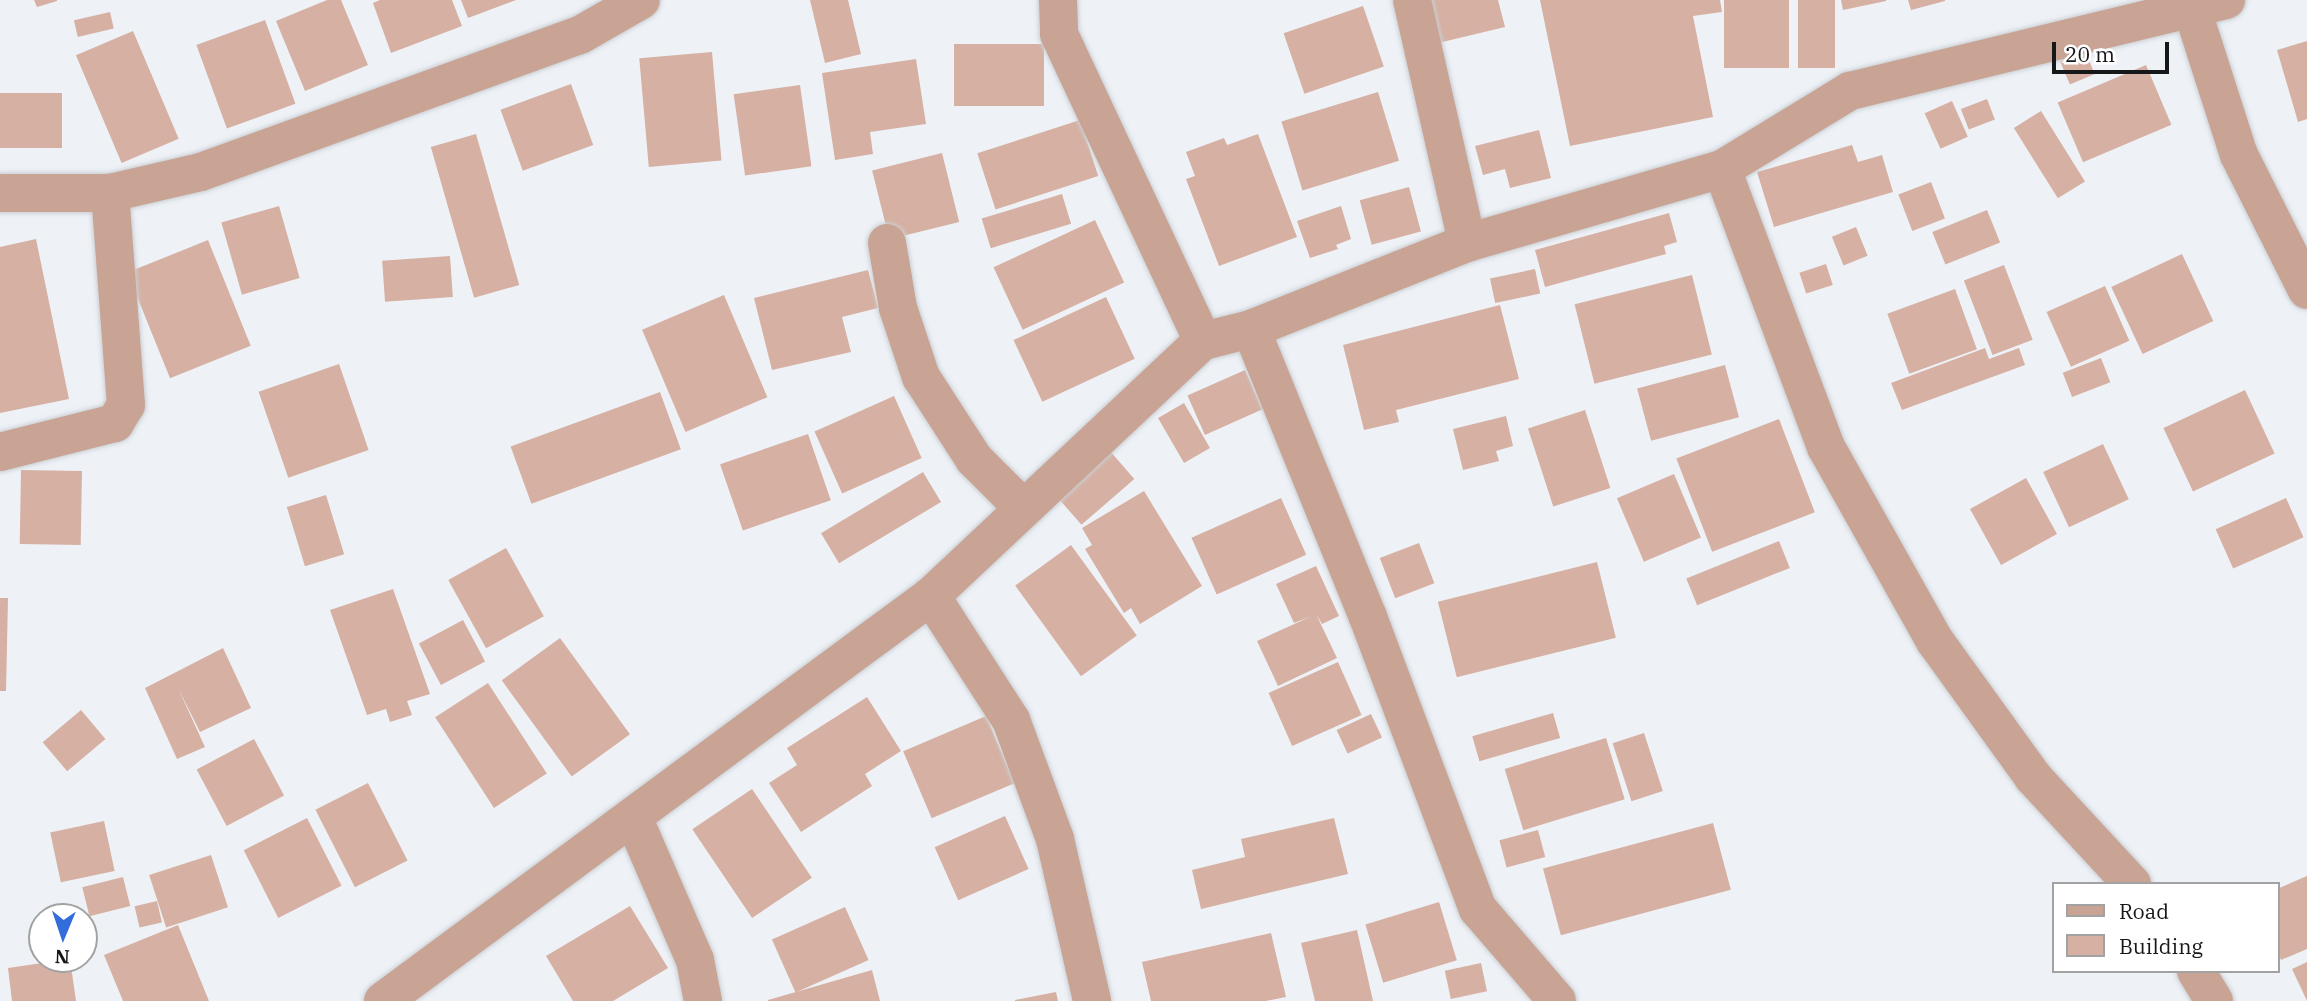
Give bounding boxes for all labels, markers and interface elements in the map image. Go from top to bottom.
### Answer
scale bar [2055,28,2172,72]
text: 20 m [2065,40,2115,68]
legend [2052,882,2279,973]
text: Road [2119,897,2169,925]
north arrow [28,903,98,973]
text: Building [2119,932,2203,960]
text: N [54,945,70,969]

